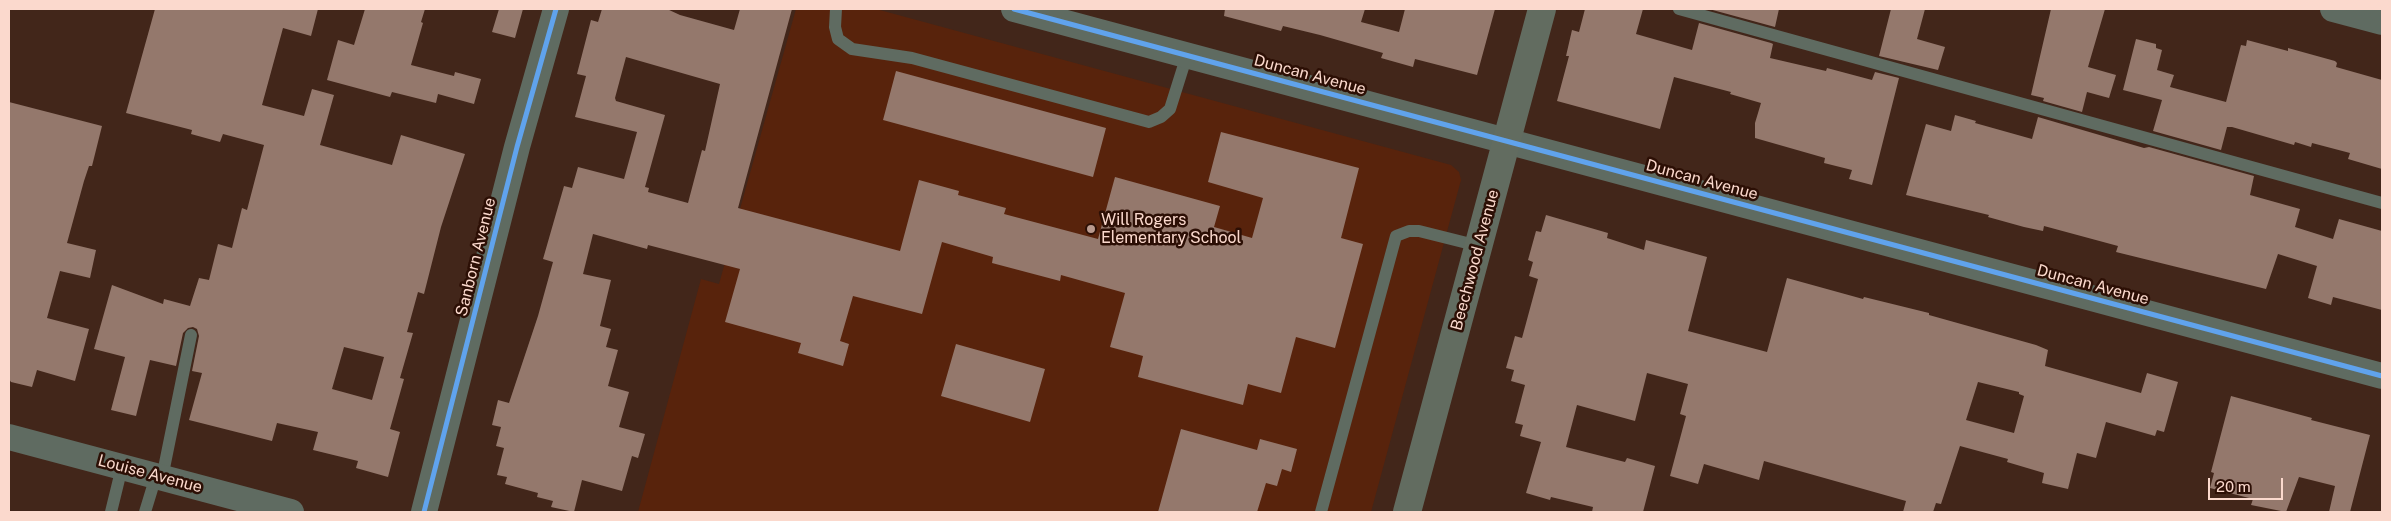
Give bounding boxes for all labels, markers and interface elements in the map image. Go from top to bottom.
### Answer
street label: Duncan Avenue [1252,51,1368,99]
street label: Duncan Avenue [1644,156,1760,204]
street label: Beechwood Avenue [1447,187,1503,333]
street label: Sanborn Avenue [452,196,500,318]
place label: Will Rogers Elementary School [1101,210,1241,248]
marker: Will Rogers Elementary School [1085,223,1097,235]
street label: Duncan Avenue [2035,261,2151,309]
street label: Louise Avenue [96,451,204,497]
scale bar [2211,468,2286,500]
text: 20 m [2216,478,2251,495]

